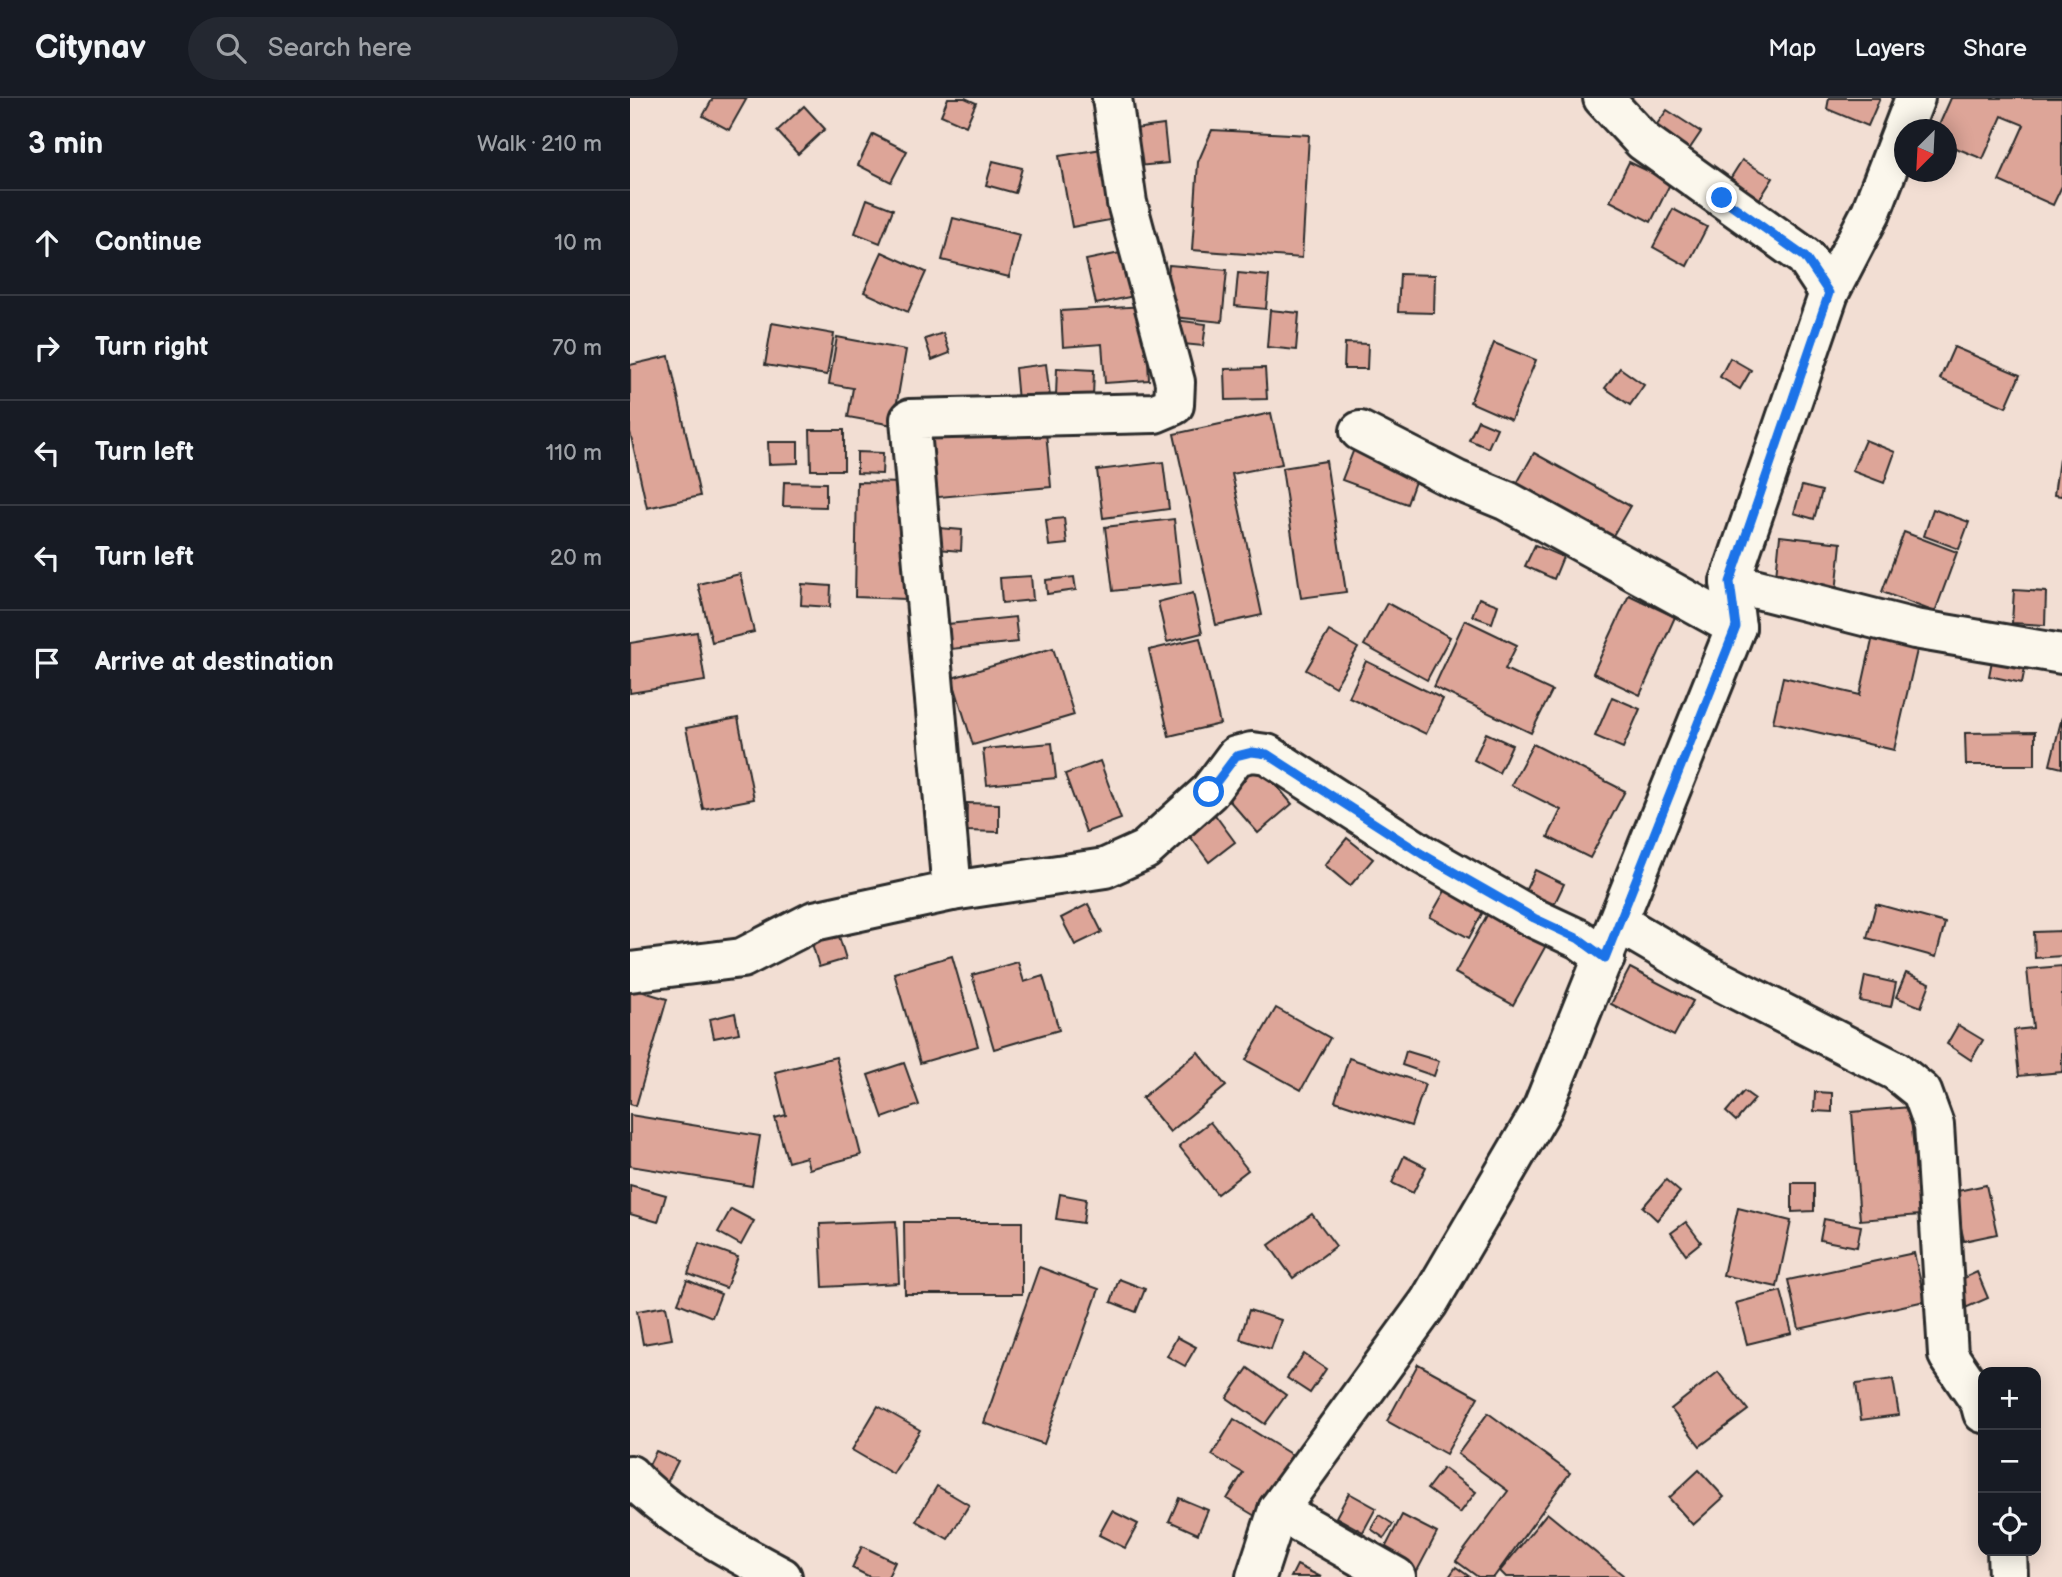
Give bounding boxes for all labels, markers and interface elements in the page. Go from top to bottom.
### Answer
search box [188,17,678,80]
text: Citynav [35,28,146,68]
icon: search [212,29,250,67]
text: Search here [268,33,412,64]
text: Map [1768,34,1816,63]
text: Layers [1854,34,1925,63]
text: Share [1963,34,2027,63]
north arrow [1894,119,1957,182]
text: 3 min [28,126,103,162]
text: Walk · 210 m [477,130,602,158]
route end [1706,182,1737,213]
icon: ahead [28,224,66,262]
text: Continue [95,227,202,258]
text: 10 m [554,229,602,257]
icon: right [28,329,66,367]
text: Turn right [95,332,208,363]
text: 70 m [552,334,602,362]
icon: left [28,434,66,472]
text: Turn left [95,437,194,468]
text: 110 m [545,439,602,467]
icon: left [28,539,66,577]
text: Turn left [95,542,194,573]
text: 20 m [550,544,602,572]
icon: arrive [28,644,66,682]
text: Arrive at destination [95,647,334,678]
route start [1193,776,1224,807]
map controls [1978,1367,2041,1556]
button: + [1978,1367,2041,1430]
button: − [1978,1430,2041,1493]
button: locate [1978,1493,2041,1556]

